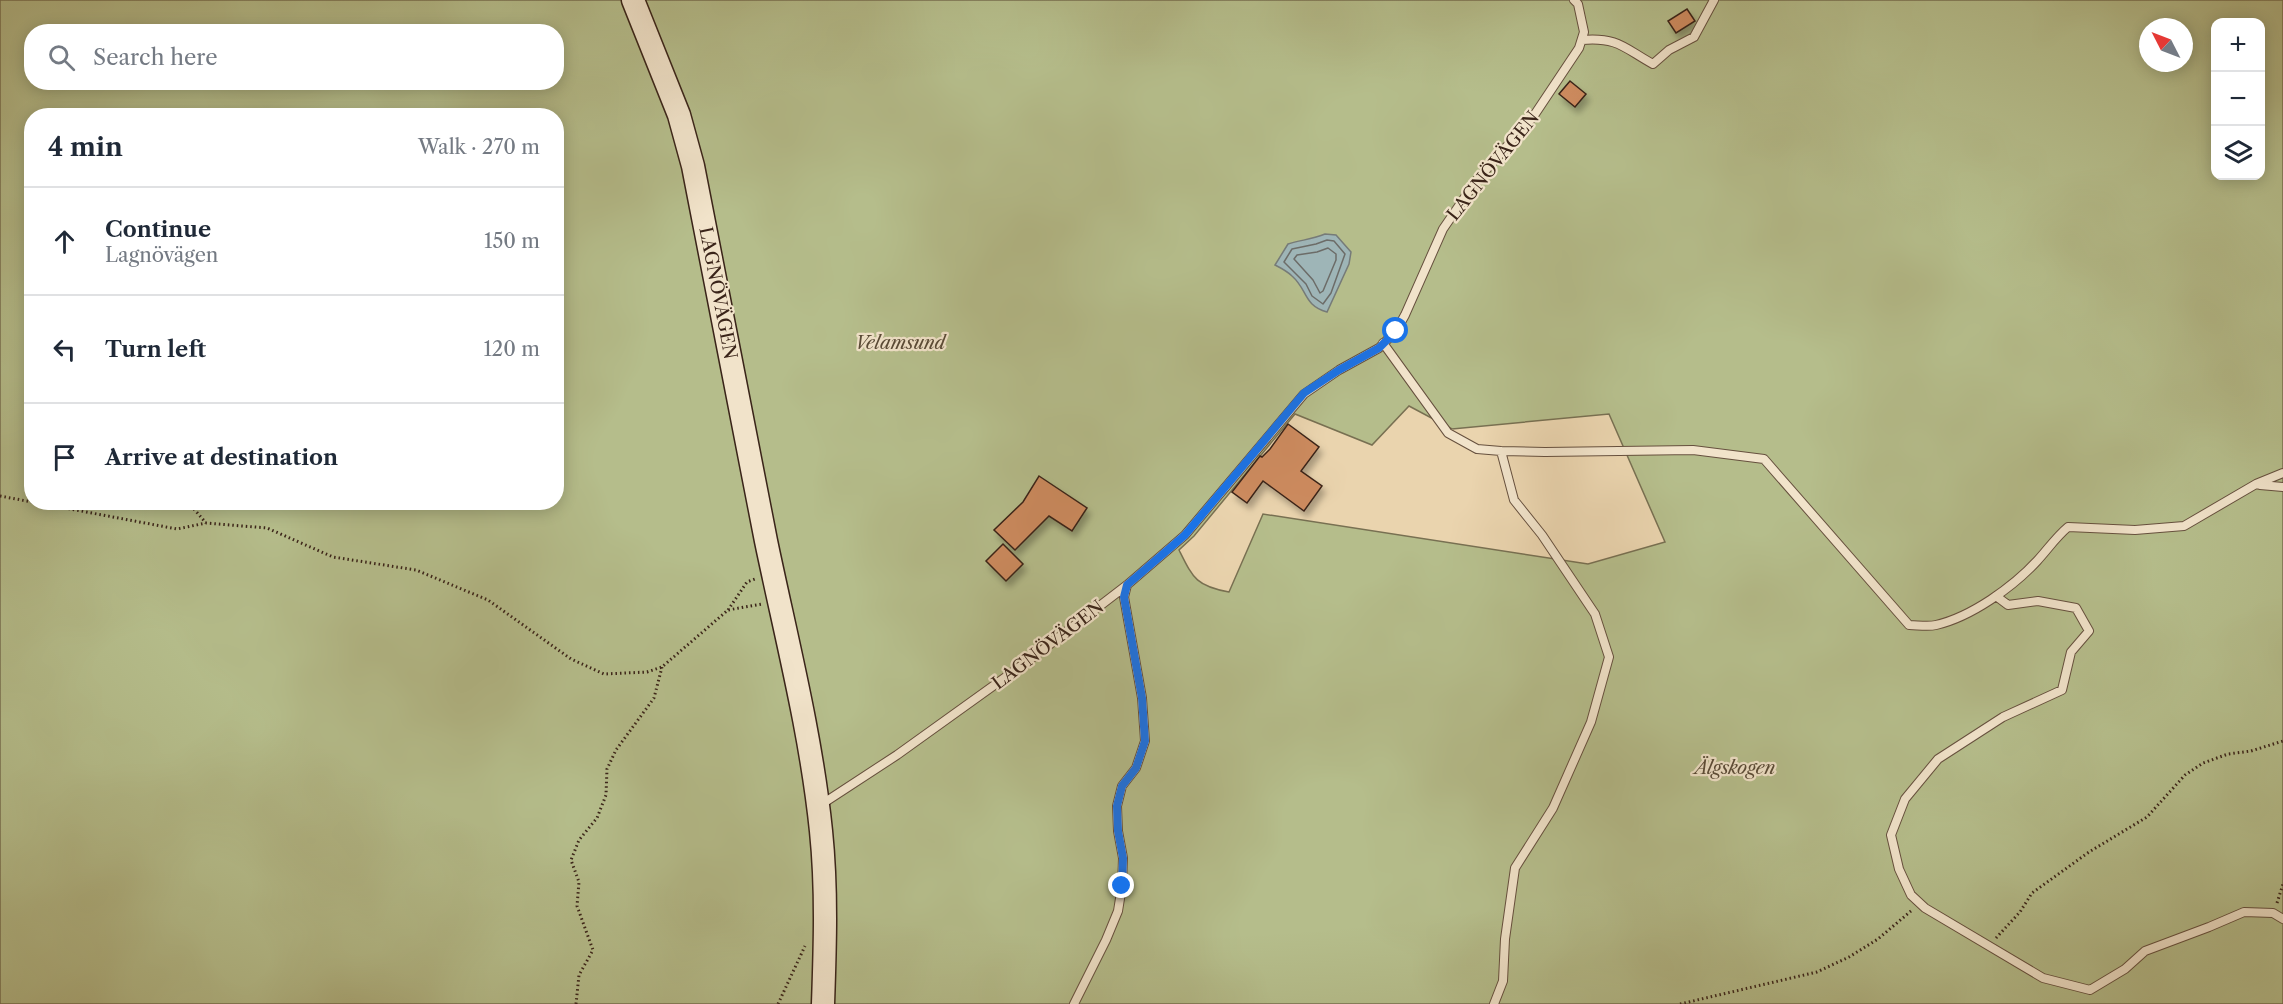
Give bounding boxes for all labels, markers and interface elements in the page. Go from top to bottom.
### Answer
north arrow [2139,18,2193,72]
map controls [2211,18,2265,180]
button: + [2211,18,2265,72]
search box [24,24,564,90]
icon: search [45,41,78,74]
text: Search here [93,44,218,71]
button: − [2211,72,2265,126]
street label: LAGNÖVÄGEN [1441,106,1544,225]
button: layers [2211,126,2265,180]
text: 4 min [48,131,123,163]
text: Walk · 270 m [418,135,540,159]
text: Continue [105,216,211,243]
icon: ahead [48,225,81,258]
street label: LAGNÖVÄGEN [694,225,743,361]
text: 150 m [484,229,540,253]
text: Lagnövägen [105,243,218,267]
route start [1382,317,1408,343]
park label: Velamsund [855,332,947,354]
icon: left [48,333,81,366]
text: Turn left [105,336,206,363]
text: 120 m [483,337,540,361]
icon: arrive [48,441,81,474]
text: Arrive at destination [105,444,338,471]
street label: LAGNÖVÄGEN [987,595,1108,694]
park label: Älgskogen [1692,756,1776,779]
route end [1108,872,1134,898]

